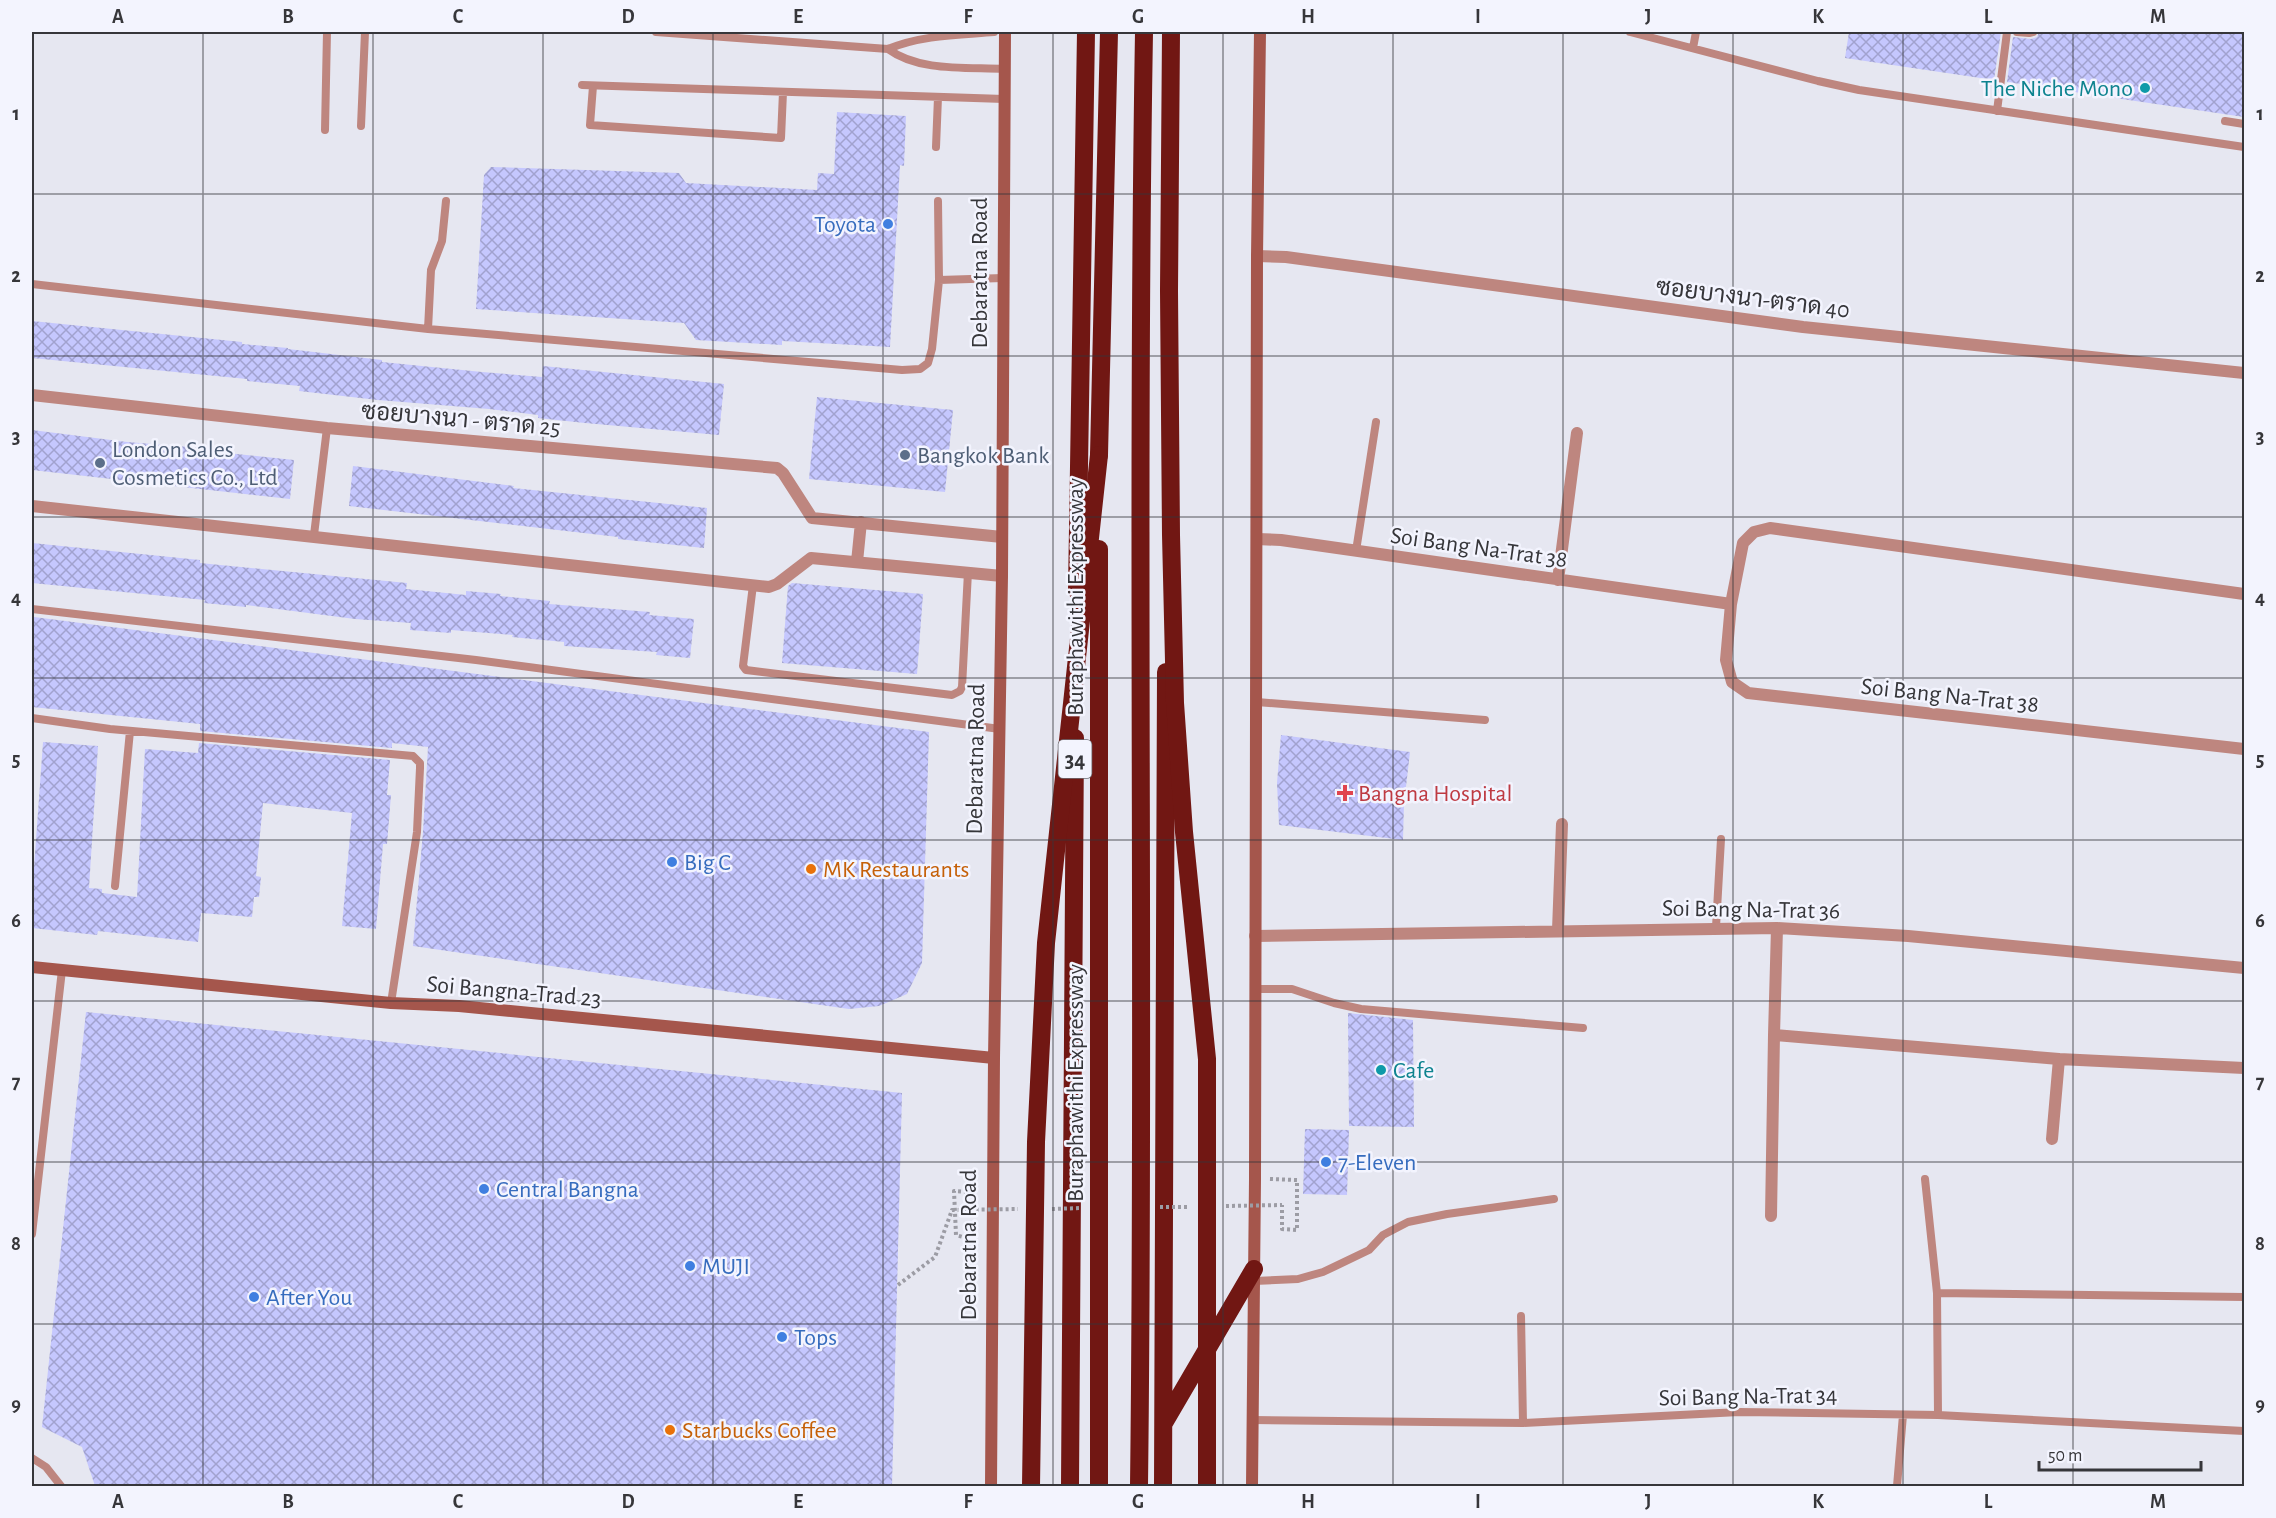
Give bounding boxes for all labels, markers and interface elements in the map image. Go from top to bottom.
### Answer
text: A [112,7,124,27]
text: B [282,7,294,27]
text: C [453,7,464,27]
text: D [621,7,635,27]
text: E [793,7,803,27]
text: F [963,7,973,27]
text: G [1132,7,1144,27]
text: H [1301,7,1315,27]
text: I [1475,7,1481,27]
text: J [1645,7,1651,27]
text: K [1812,7,1824,27]
text: L [1984,7,1993,27]
text: M [2150,7,2166,27]
place label: The Niche Mono [1981,77,2133,101]
marker: The Niche Mono [2138,81,2152,95]
text: 1 [12,104,20,124]
text: 1 [2256,104,2264,124]
street label: Debaratna Road [968,197,992,349]
place label: Toyota [814,213,876,237]
marker: Toyota [881,217,895,231]
text: 2 [11,266,21,286]
text: 2 [2255,266,2265,286]
street label: ซอยบางนา-ตราด 40 [1655,275,1851,323]
street label: ซอยบางนา - ตราด 25 [360,399,561,441]
text: 3 [12,427,20,447]
text: 3 [2256,427,2264,447]
place label: London Sales Cosmetics Co., Ltd [112,438,278,490]
place label: Bangkok Bank [917,444,1049,468]
marker: Bangkok Bank [898,448,912,462]
marker: London Sales Cosmetics Co., Ltd [93,456,107,470]
street label: Buraphawithi Expressway [1064,478,1088,716]
street label: Soi Bang Na-Trat 38 [1389,524,1569,572]
text: 4 [11,588,21,608]
text: 4 [2255,588,2265,608]
street label: Soi Bang Na-Trat 38 [1860,675,2040,717]
street label: Debaratna Road [963,683,989,835]
road number: 34 [1058,740,1092,778]
text: 5 [12,750,20,770]
text: 5 [2256,750,2264,770]
place label: Bangna Hospital [1358,782,1513,806]
marker: Bangna Hospital [1336,784,1354,802]
place label: Big C [684,851,731,875]
marker: Big C [665,855,679,869]
place label: MK Restaurants [823,858,969,882]
marker: MK Restaurants [804,862,818,876]
street label: Soi Bang Na-Trat 36 [1662,896,1840,924]
text: 6 [11,911,21,931]
text: 6 [2255,911,2265,931]
street label: Buraphawithi Expressway [1064,964,1088,1202]
street label: Soi Bangna-Trad 23 [426,972,602,1012]
place label: Cafe [1393,1059,1434,1083]
marker: Cafe [1374,1063,1388,1077]
text: 7 [12,1072,21,1092]
text: 7 [2256,1072,2265,1092]
place label: 7-Eleven [1338,1151,1416,1175]
marker: 7-Eleven [1319,1155,1333,1169]
street label: Debaratna Road [957,1169,981,1321]
place label: Central Bangna [496,1178,639,1202]
marker: Central Bangna [477,1182,491,1196]
text: 8 [11,1234,21,1254]
text: 8 [2255,1234,2265,1254]
place label: MUJI [702,1255,750,1279]
marker: MUJI [683,1259,697,1273]
place label: After You [266,1286,353,1310]
marker: After You [247,1290,261,1304]
place label: Tops [794,1326,837,1350]
marker: Tops [775,1330,789,1344]
street label: Soi Bang Na-Trat 34 [1658,1383,1838,1411]
text: 9 [11,1395,21,1415]
text: 9 [2255,1395,2265,1415]
place label: Starbucks Coffee [682,1419,837,1443]
marker: Starbucks Coffee [663,1423,677,1437]
scale bar [2039,1434,2201,1472]
text: 50 m [2048,1447,2082,1465]
text: A [112,1492,124,1512]
text: B [282,1492,294,1512]
text: C [453,1492,464,1512]
text: D [621,1492,635,1512]
text: E [793,1492,803,1512]
text: F [963,1492,973,1512]
text: G [1132,1492,1144,1512]
text: H [1301,1492,1315,1512]
text: I [1475,1492,1481,1512]
text: J [1645,1492,1651,1512]
text: K [1812,1492,1824,1512]
text: L [1984,1492,1993,1512]
text: M [2150,1492,2166,1512]

